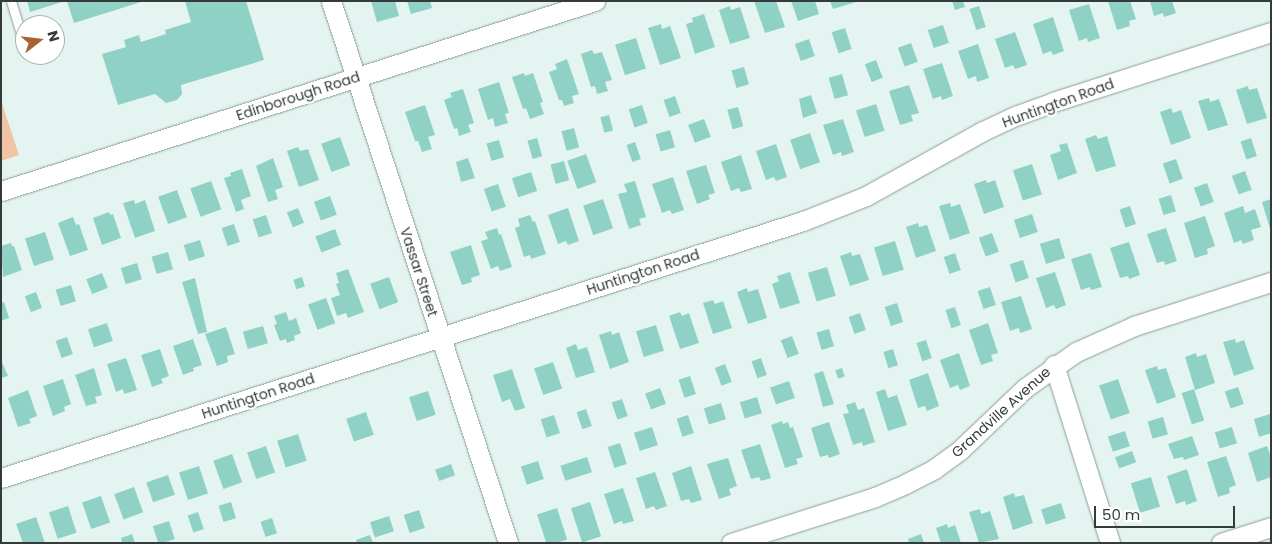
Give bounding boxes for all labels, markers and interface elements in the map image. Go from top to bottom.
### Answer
north arrow [15,15,65,65]
text: N [42,28,65,44]
street label: Edinborough Road [234,68,362,124]
street label: Huntington Road [1000,75,1116,131]
street label: Vassar Street [397,225,441,319]
street label: Huntington Road [584,246,702,298]
street label: Grandville Avenue [948,363,1054,461]
street label: Huntington Road [199,370,317,422]
scale bar [1097,496,1238,528]
text: 50 m [1102,504,1140,525]

